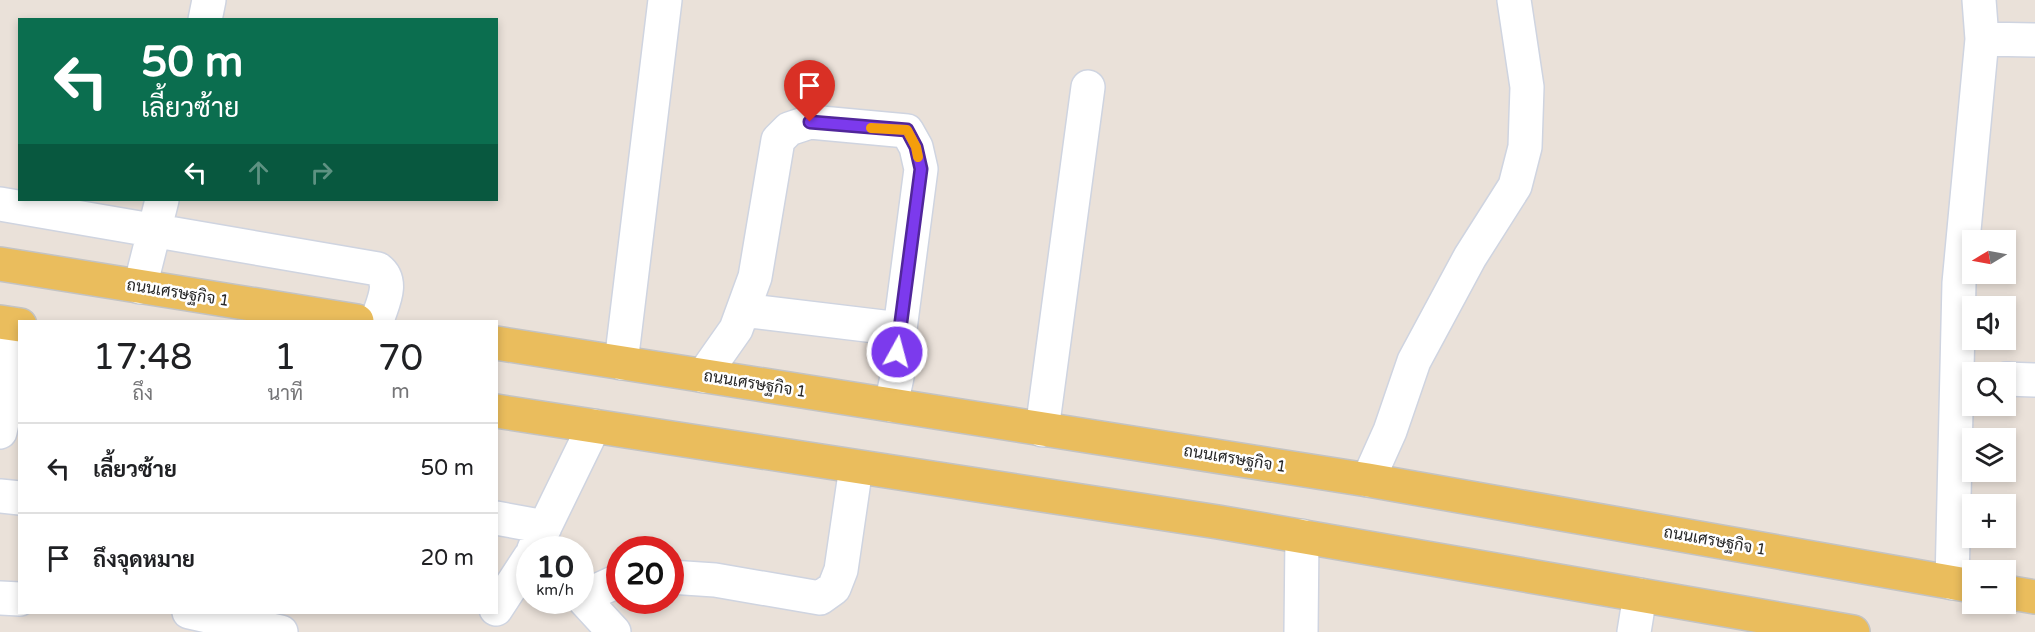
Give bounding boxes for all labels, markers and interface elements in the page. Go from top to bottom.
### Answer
text: 50 m [141,37,243,88]
icon: left [42,42,120,120]
pin [784,60,835,122]
icon: arrive [793,69,826,102]
text: เลี้ยวซ้าย [141,92,239,125]
icon: left [179,156,212,189]
icon: ahead [242,156,275,189]
icon: right [305,156,338,189]
north arrow [1962,230,2016,284]
map controls [1962,230,2016,614]
street label: ถนนเศรษฐกิจ 1 [125,275,231,311]
button: sound [1962,296,2016,350]
position arrow [865,320,929,384]
text: 17:48 [93,336,193,379]
text: 1 [274,336,297,379]
text: 70 [378,337,423,380]
button: search [1962,362,2016,416]
street label: ถนนเศรษฐกิจ 1 [702,366,808,402]
text: m [391,380,410,404]
text: ถึง [132,382,153,406]
text: นาที [267,382,303,406]
button: layers [1962,428,2016,482]
street label: ถนนเศรษฐกิจ 1 [1182,441,1288,477]
icon: left [42,452,75,485]
text: 50 m [420,455,474,481]
text: เลี้ยวซ้าย [93,457,177,483]
button: + [1962,494,2016,548]
street label: ถนนเศรษฐกิจ 1 [1662,522,1768,560]
speed limit sign: 20 [606,536,684,614]
icon: arrive [42,542,75,575]
text: 20 m [420,545,474,571]
text: ถึงจุดหมาย [93,547,195,573]
text: 10 [536,549,574,586]
button: − [1962,560,2016,614]
text: km/h [536,581,574,599]

